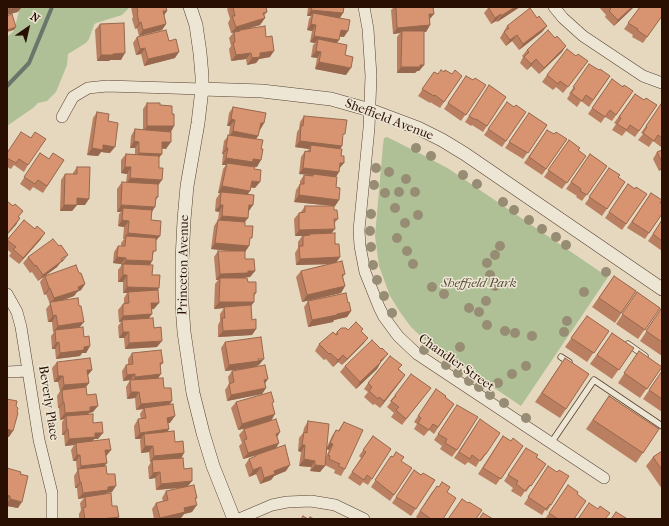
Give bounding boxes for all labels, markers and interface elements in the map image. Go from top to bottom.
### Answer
north arrow [8,8,48,48]
text: N [28,10,42,25]
street label: Sheffield Avenue [343,96,435,144]
street label: Princeton Avenue [175,215,193,315]
park label: Sheffield Park [441,276,517,292]
street label: Chandler Street [415,331,497,395]
street label: Beverly Place [34,364,62,442]

